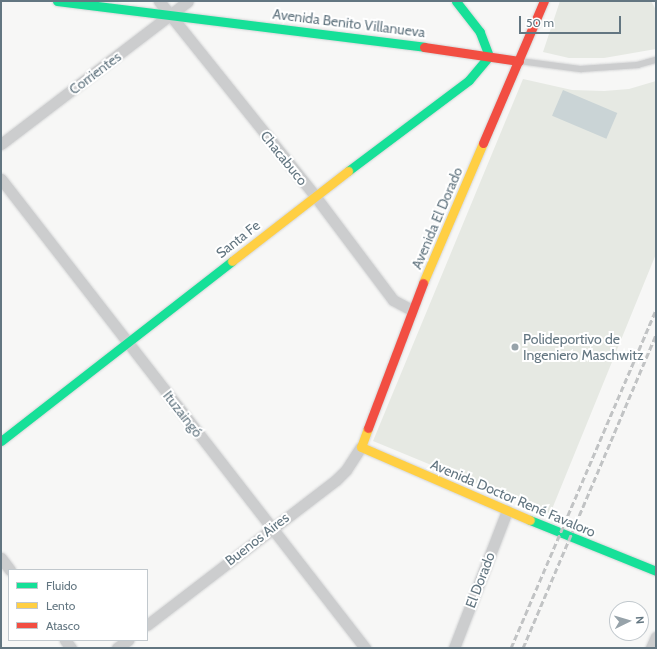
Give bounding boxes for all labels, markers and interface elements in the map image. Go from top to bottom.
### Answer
street label: Avenida Benito Villanueva [272,5,426,41]
scale bar [521,8,623,34]
text: 50 m [526,15,554,30]
street label: Corrientes [66,48,124,98]
street label: Chacabuco [257,127,311,189]
street label: Avenida El Dorado [408,165,466,271]
street label: Santa Fe [213,217,263,261]
place label: Polideportivo de Ingeniero Maschwitz [523,331,644,364]
marker: Polideportivo de Ingeniero Maschwitz [510,342,520,352]
street label: Ituzaingó [160,387,206,441]
street label: Avenida Doctor René Favaloro [428,456,598,540]
street label: Buenos Aires [222,509,292,569]
street label: El Dorado [462,550,498,610]
legend [8,569,148,641]
text: Fluido [46,578,77,593]
text: Lento [46,598,75,613]
north arrow [609,601,649,641]
text: N [633,616,647,625]
text: Atasco [46,618,80,633]

